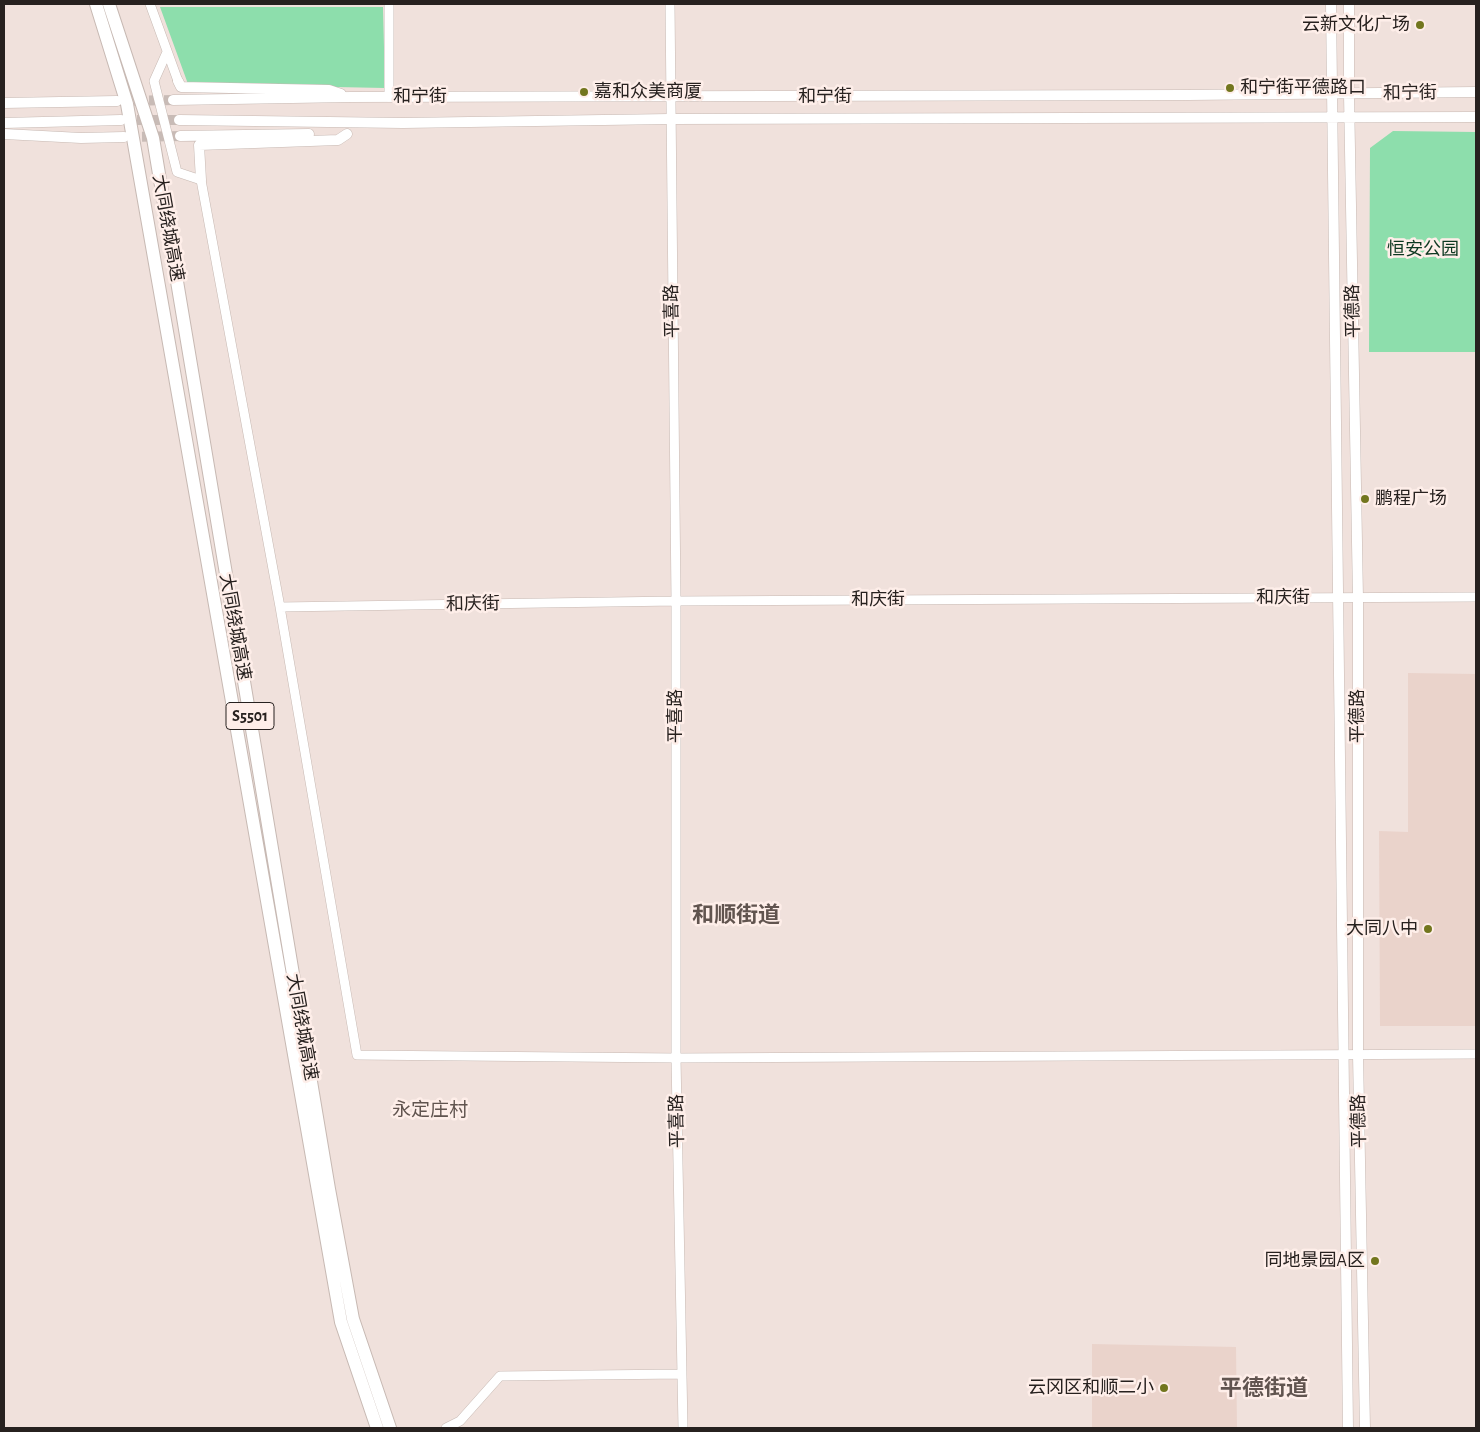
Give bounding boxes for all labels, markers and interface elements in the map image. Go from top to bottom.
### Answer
place label: 云新文化广场 [1302,14,1410,36]
marker: 云新文化广场 [1414,19,1426,31]
place label: 和宁街平德路口 [1240,77,1366,99]
place label: 嘉和众美商厦 [594,81,702,103]
marker: 和宁街平德路口 [1224,82,1236,94]
street label: 和宁街 [1383,82,1437,104]
street label: 和宁街 [393,86,447,108]
marker: 嘉和众美商厦 [578,86,590,98]
street label: 和宁街 [798,86,852,108]
street label: 大同绕城高速 [148,173,188,283]
park label: 恒安公园 [1387,239,1459,261]
street label: 平喜路 [661,284,683,338]
street label: 平德路 [1342,284,1364,338]
place label: 鹏程广场 [1375,488,1447,510]
marker: 鹏程广场 [1359,493,1371,505]
street label: 大同绕城高速 [215,572,255,682]
street label: 和庆街 [1256,587,1310,609]
street label: 和庆街 [851,589,905,611]
street label: 和庆街 [446,593,500,615]
street label: 平喜路 [665,689,687,743]
street label: 平德路 [1347,689,1369,743]
road number: S5501 [226,702,274,729]
district label: 和顺街道 [692,902,780,928]
place label: 大同八中 [1346,918,1418,940]
marker: 大同八中 [1422,923,1434,935]
street label: 大同绕城高速 [282,972,322,1082]
street label: 平喜路 [666,1094,688,1148]
street label: 平德路 [1348,1094,1370,1148]
district label: 永定庄村 [392,1099,468,1121]
place label: 同地景园A区 [1265,1250,1365,1272]
marker: 同地景园A区 [1369,1255,1381,1267]
district label: 平德街道 [1220,1375,1308,1401]
place label: 云冈区和顺二小 [1028,1377,1154,1399]
marker: 云冈区和顺二小 [1158,1382,1170,1394]

